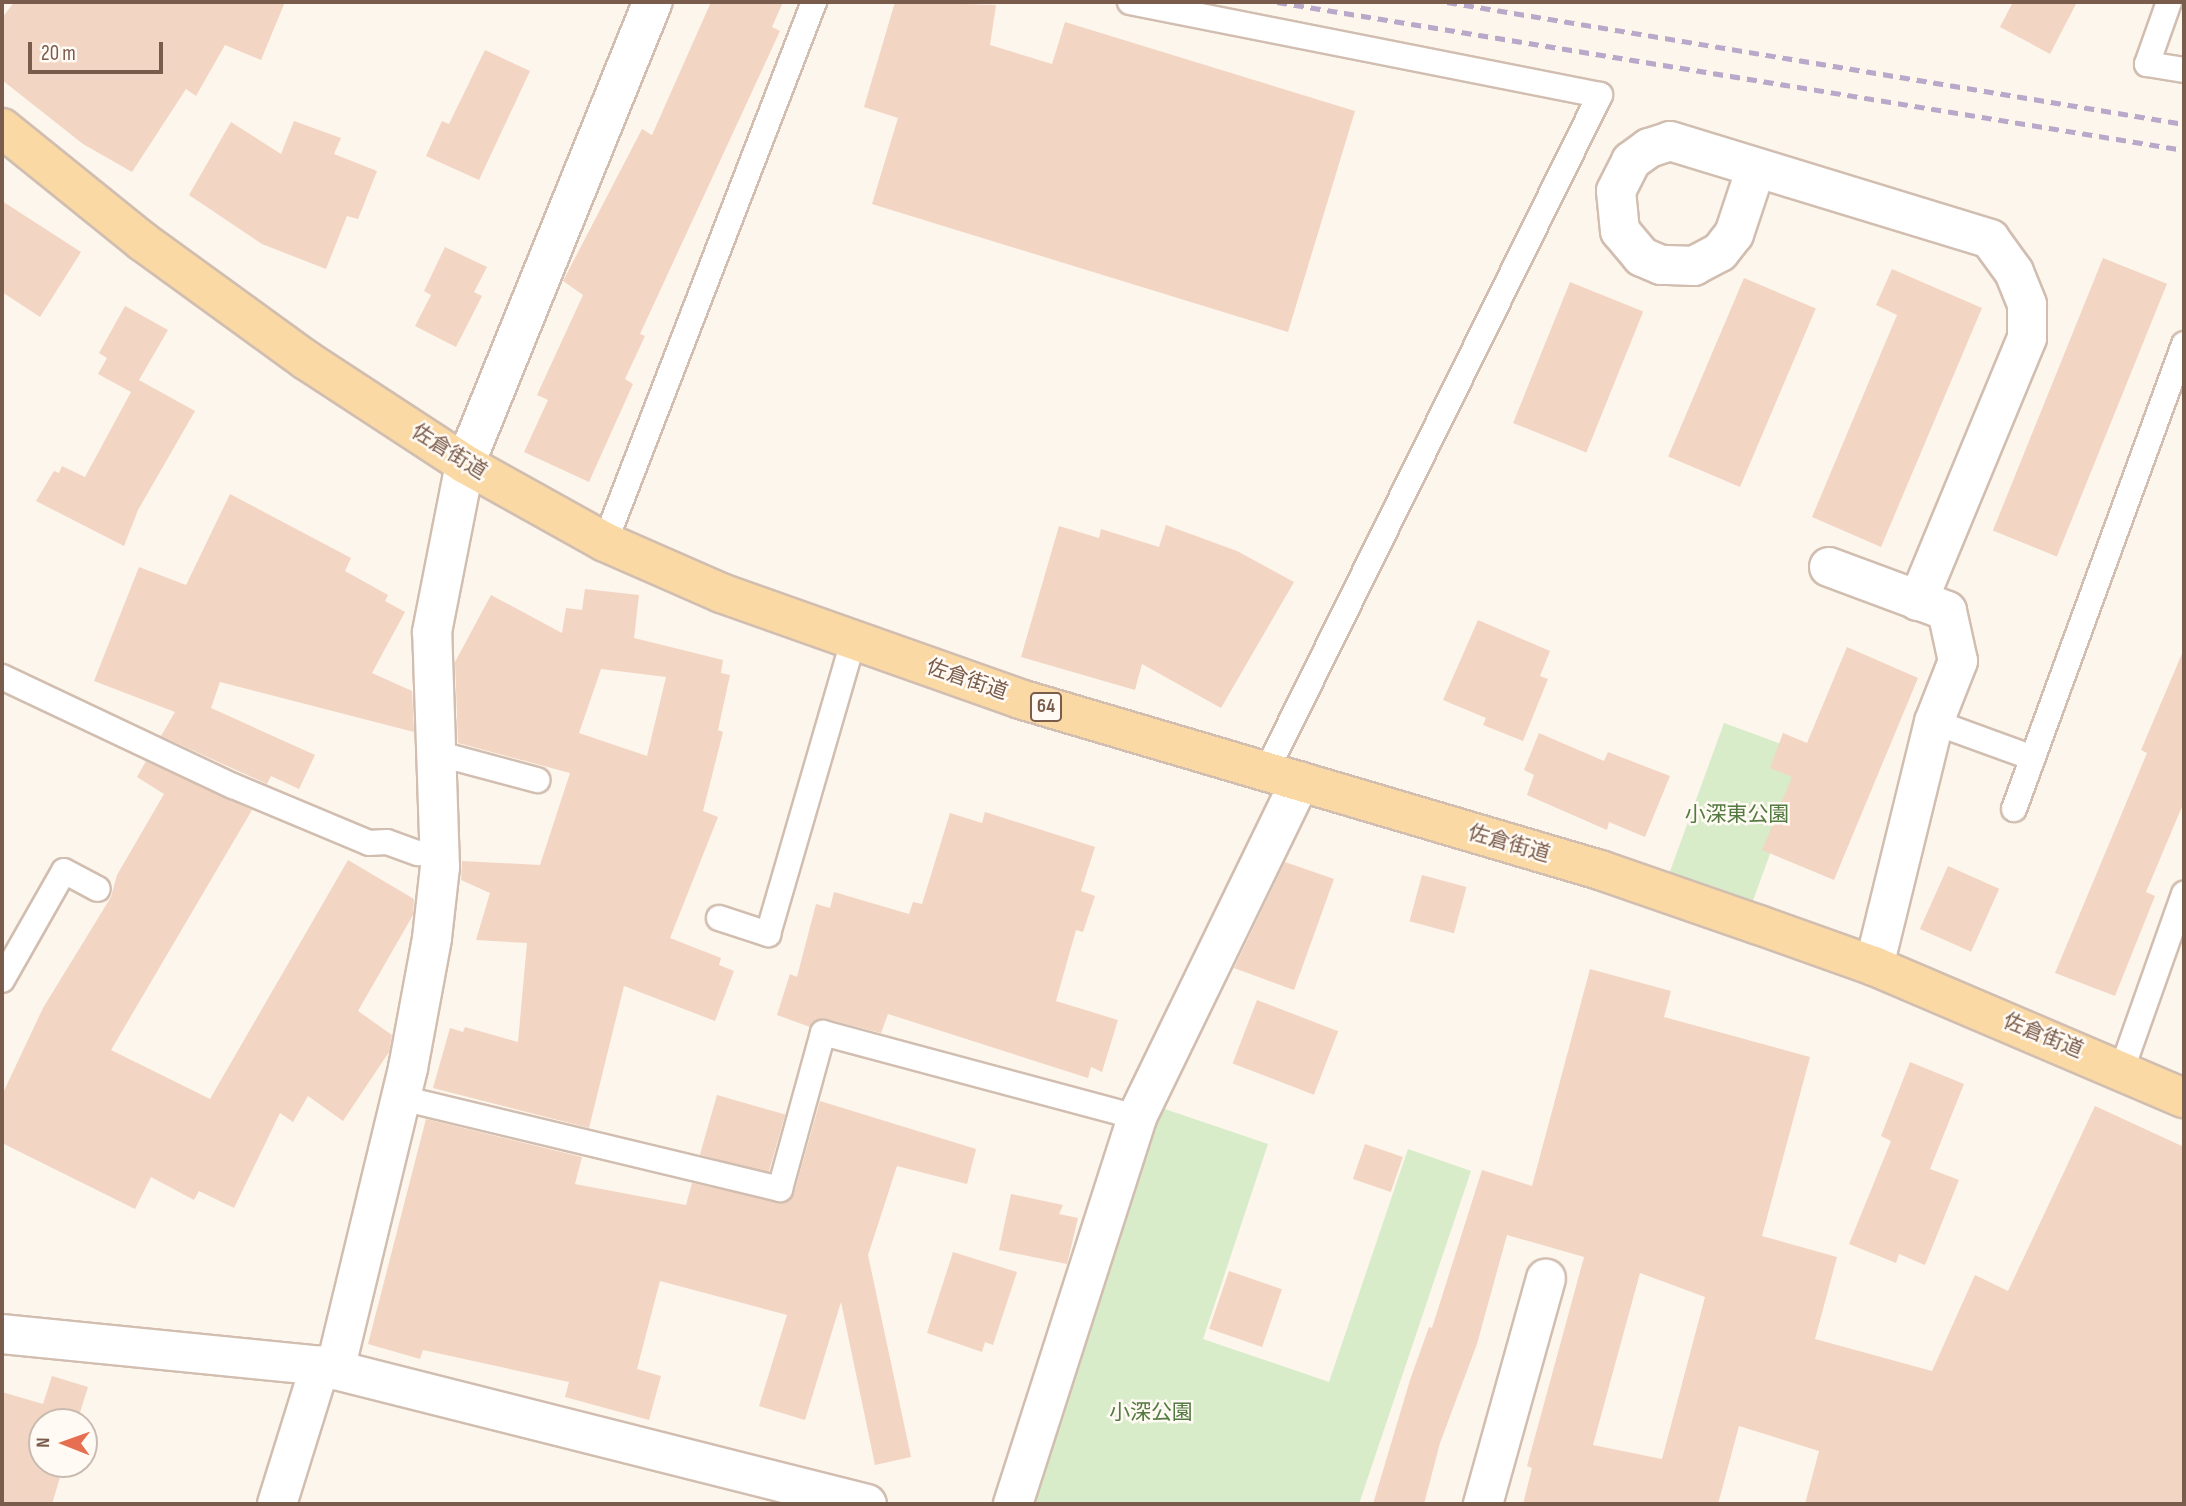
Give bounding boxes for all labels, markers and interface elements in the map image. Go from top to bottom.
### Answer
scale bar [32,28,166,72]
text: 20 m [41,41,76,66]
street label: 佐倉街道 [407,419,491,485]
street label: 佐倉街道 [923,654,1011,706]
road number: 64 [1028,692,1064,722]
park label: 小深東公園 [1685,802,1789,828]
street label: 佐倉街道 [1465,820,1553,868]
street label: 佐倉街道 [1999,1009,2087,1063]
park label: 小深公園 [1109,1400,1193,1426]
north arrow [28,1408,98,1478]
text: N [32,1437,55,1448]

